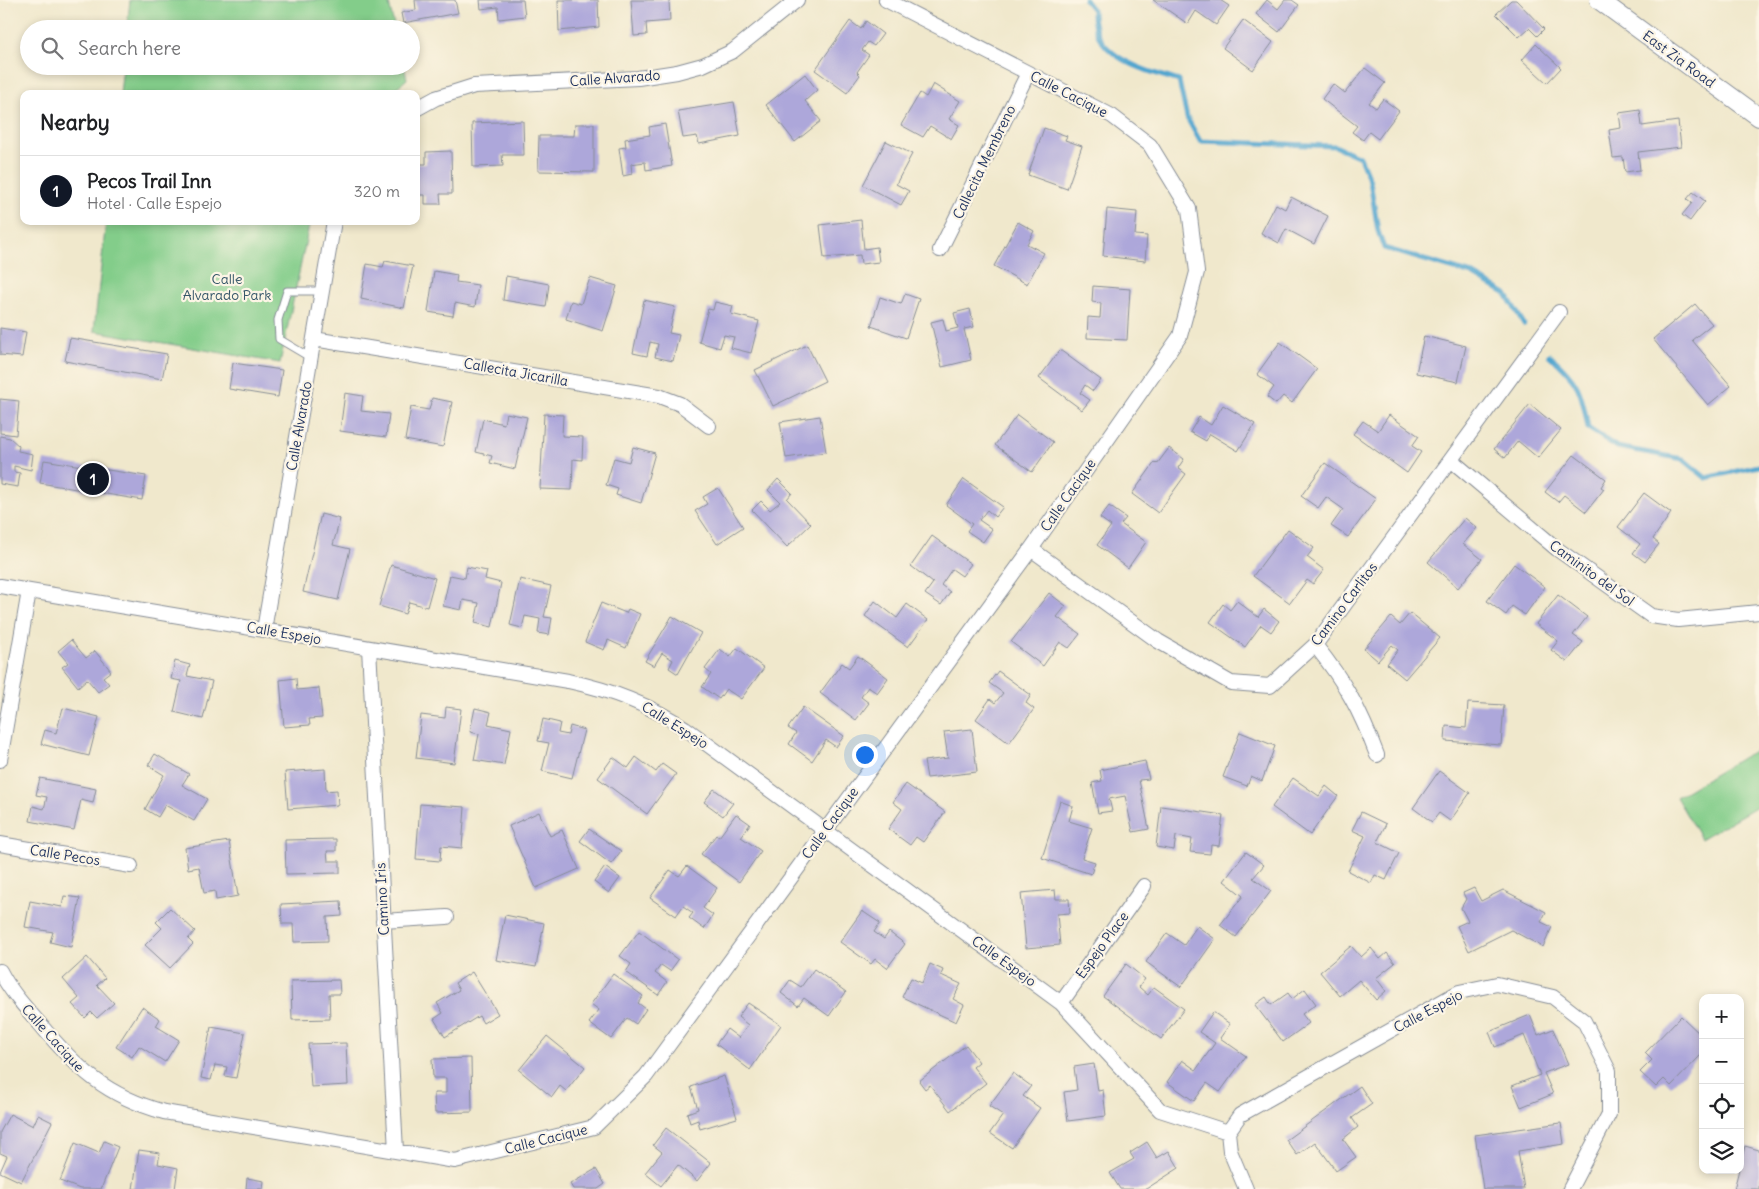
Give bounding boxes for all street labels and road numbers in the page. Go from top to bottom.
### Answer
street label: East Zia Road [1639,27,1719,91]
street label: Calle Alvarado [569,66,661,90]
street label: Calle Cacique [1027,67,1111,121]
street label: Callecita Membreno [949,102,1020,222]
street label: Callecita Jicarilla [462,354,570,390]
street label: Calle Alvarado [282,380,316,472]
street label: Calle Cacique [1036,455,1100,535]
street label: Caminito del Sol [1546,536,1638,610]
street label: Camino Carlitos [1307,559,1381,649]
street label: Calle Espejo [245,618,323,648]
street label: Calle Espejo [638,697,712,753]
street label: Calle Cacique [798,783,862,863]
street label: Calle Pecos [29,841,101,869]
street label: Camino Iris [371,862,393,936]
street label: Espejo Place [1072,908,1132,982]
street label: Calle Espejo [968,932,1040,991]
street label: Calle Espejo [1390,985,1466,1037]
street label: Calle Cacique [18,1000,88,1076]
street label: Calle Cacique [503,1120,589,1158]

